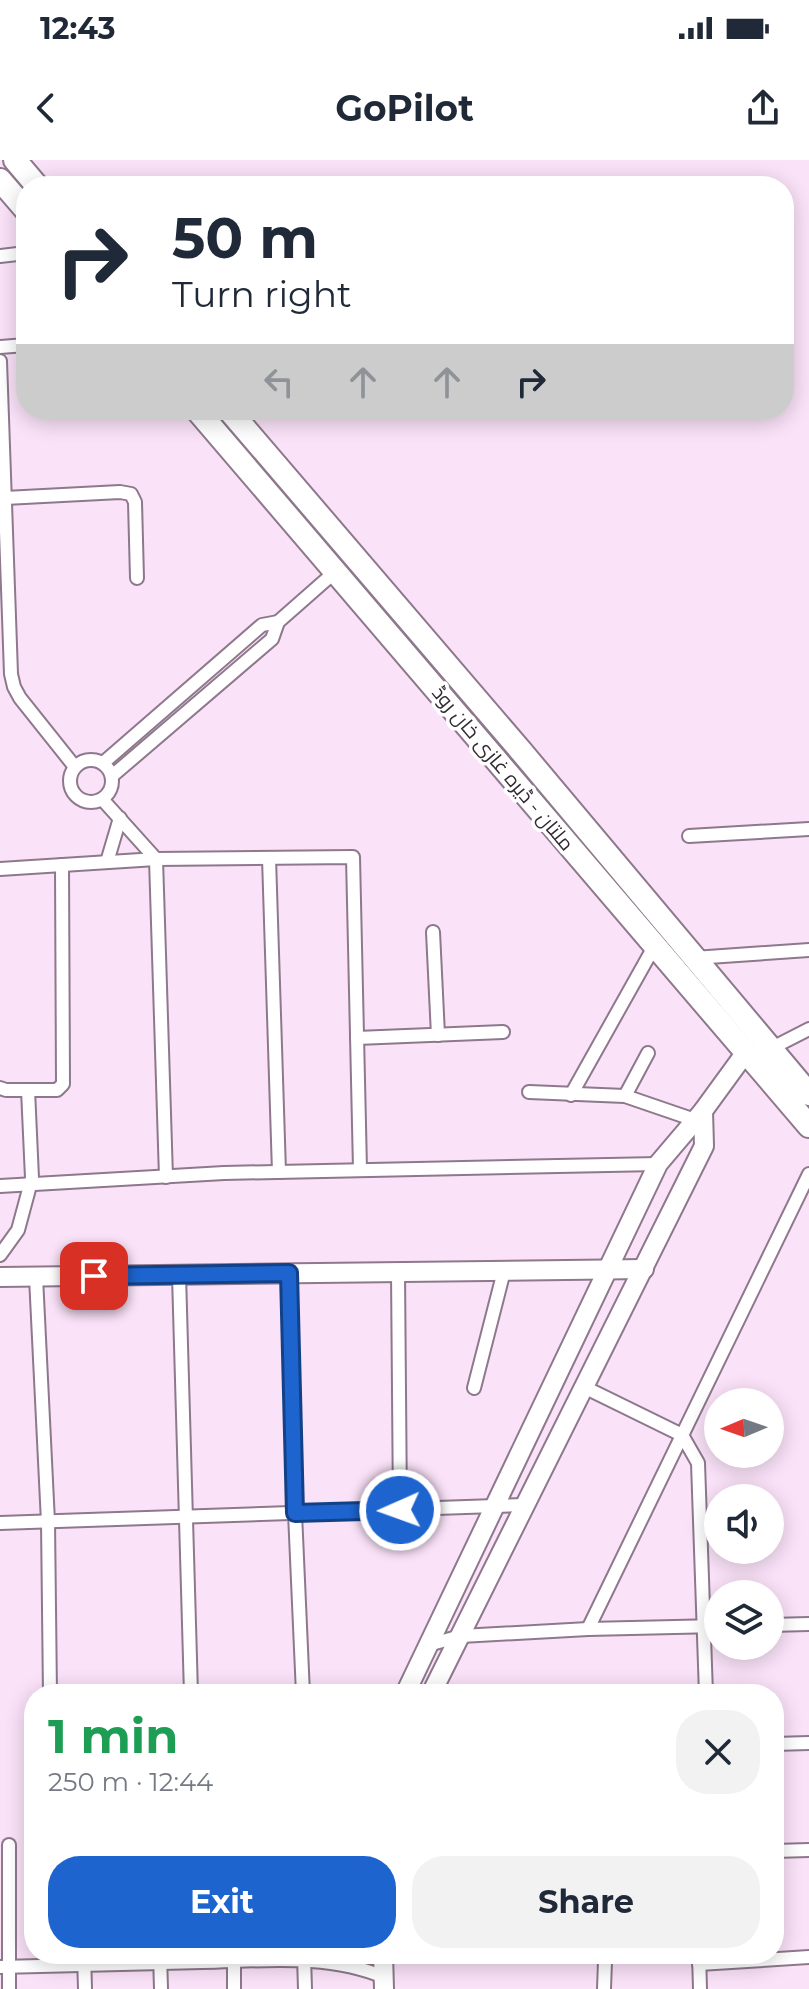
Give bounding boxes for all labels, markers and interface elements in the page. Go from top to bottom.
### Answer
text: 12:43 [40,10,116,47]
icon: back [24,86,68,130]
text: GoPilot [335,86,474,130]
icon: share [741,86,785,130]
text: 50 m [172,204,318,272]
icon: right [40,208,144,312]
text: Turn right [172,272,352,316]
icon: left [257,360,301,404]
icon: ahead [341,360,385,404]
icon: ahead [425,360,469,404]
icon: right [509,360,553,404]
street label: ملتان - ڈیرہ غازی خان روڈ [426,681,579,856]
pin [60,1242,128,1310]
icon: arrive [72,1254,116,1298]
north arrow [704,1388,784,1468]
map controls [704,1388,784,1660]
position arrow [358,1468,442,1552]
button: sound [704,1484,784,1564]
button: layers [704,1580,784,1660]
text: 1 min [48,1707,178,1765]
button: close [676,1710,760,1794]
text: 250 m · 12:44 [48,1766,213,1798]
button: Exit [48,1856,396,1948]
button: Share [412,1856,760,1948]

